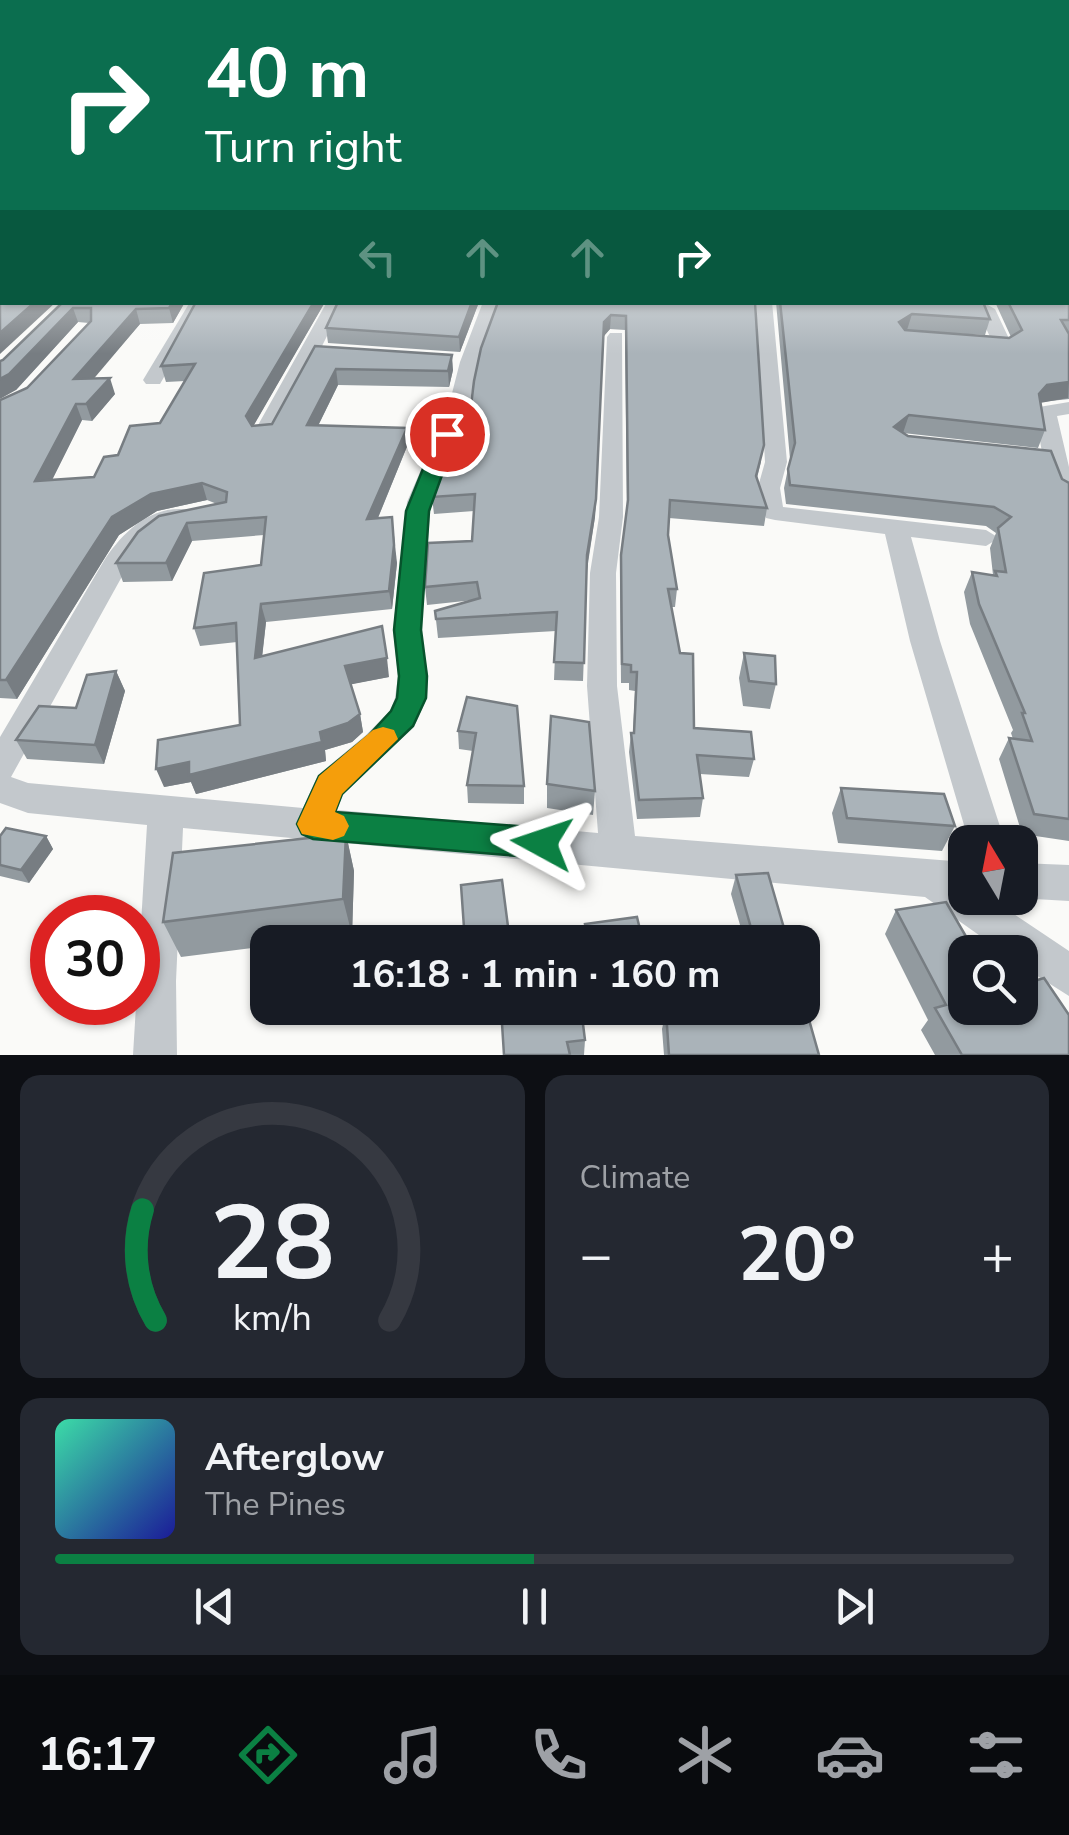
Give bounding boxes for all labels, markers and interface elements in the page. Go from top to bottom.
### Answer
text: 40 m [205,26,369,122]
icon: right [40,40,170,170]
text: Turn right [205,117,402,178]
icon: left [350,230,405,285]
icon: ahead [455,230,510,285]
icon: ahead [560,230,615,285]
icon: right [665,230,720,285]
pin [405,392,490,477]
icon: arrive [420,407,475,462]
position arrow [490,791,594,895]
north arrow [948,825,1038,915]
map controls [948,825,1038,1025]
speed limit sign: 30 [30,895,160,1025]
button: search [948,935,1038,1025]
text: 16:18 · 1 min · 160 m [350,949,720,1000]
text: Climate [580,1156,690,1199]
text: 28 [210,1173,335,1315]
text: 20° [738,1204,856,1306]
text: − [580,1218,613,1293]
text: + [981,1218,1014,1293]
text: km/h [233,1294,312,1343]
text: Afterglow [205,1432,384,1483]
text: The Pines [205,1483,346,1526]
icon: previous [187,1579,242,1634]
icon: pause [507,1579,562,1634]
icon: next [827,1579,882,1634]
icon: directions [233,1720,303,1790]
icon: music [378,1720,448,1790]
icon: phone [524,1720,594,1790]
icon: climate [670,1720,740,1790]
icon: car [815,1720,885,1790]
icon: filters [961,1720,1031,1790]
text: 16:17 [38,1725,157,1786]

